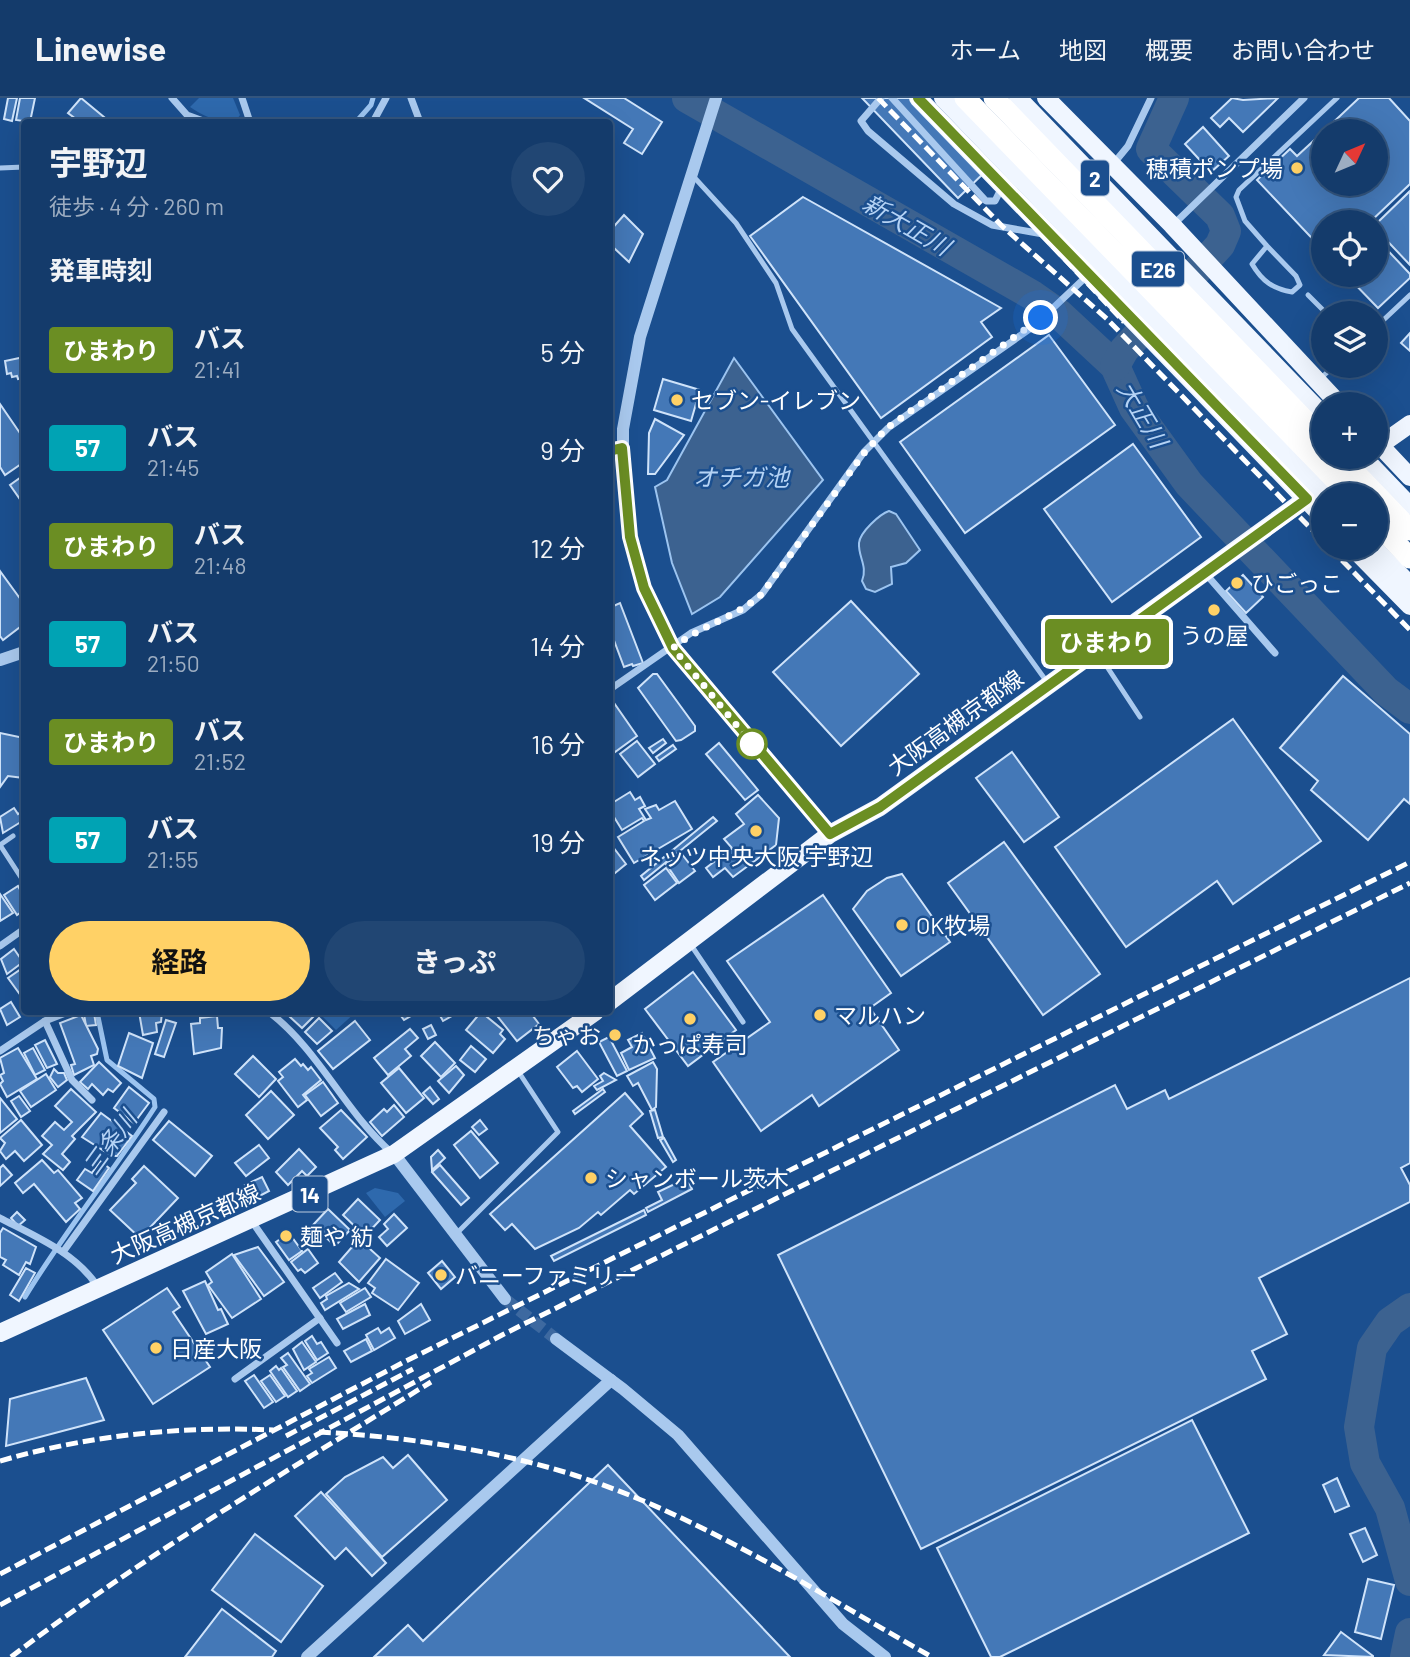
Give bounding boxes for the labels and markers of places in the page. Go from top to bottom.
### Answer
place label: 穂積ポンプ場 [1146,154,1283,182]
marker: 穂積ポンプ場 [1289,160,1305,176]
place label: セブン-イレブン [691,386,861,414]
marker: セブン-イレブン [669,392,685,408]
place label: ひごっこ [1251,569,1343,597]
marker: ひごっこ [1229,575,1245,591]
marker: うの屋 [1206,602,1222,618]
place label: うの屋 [1180,621,1249,649]
unlabelled marker [737,729,767,759]
marker: ネッツ中央大阪 宇野辺 [748,823,764,839]
place label: ネッツ中央大阪 宇野辺 [639,842,873,870]
place label: OK牧場 [916,911,990,939]
marker: OK牧場 [894,917,910,933]
place label: マルハン [834,1001,926,1029]
marker: マルハン [812,1007,828,1023]
marker: かっぱ寿司 [682,1011,698,1027]
place label: ちゃお [532,1021,601,1049]
marker: ちゃお [607,1027,623,1043]
place label: かっぱ寿司 [633,1030,748,1058]
place label: シャンボール茨木 [605,1164,789,1192]
marker: シャンボール茨木 [583,1170,599,1186]
place label: 麺や 紡 [300,1222,374,1250]
marker: 麺や 紡 [278,1228,294,1244]
place label: バニーファミリー [455,1261,638,1289]
marker: バニーファミリー [433,1267,449,1283]
place label: 日産大阪 [170,1334,262,1362]
marker: 日産大阪 [148,1340,164,1356]

